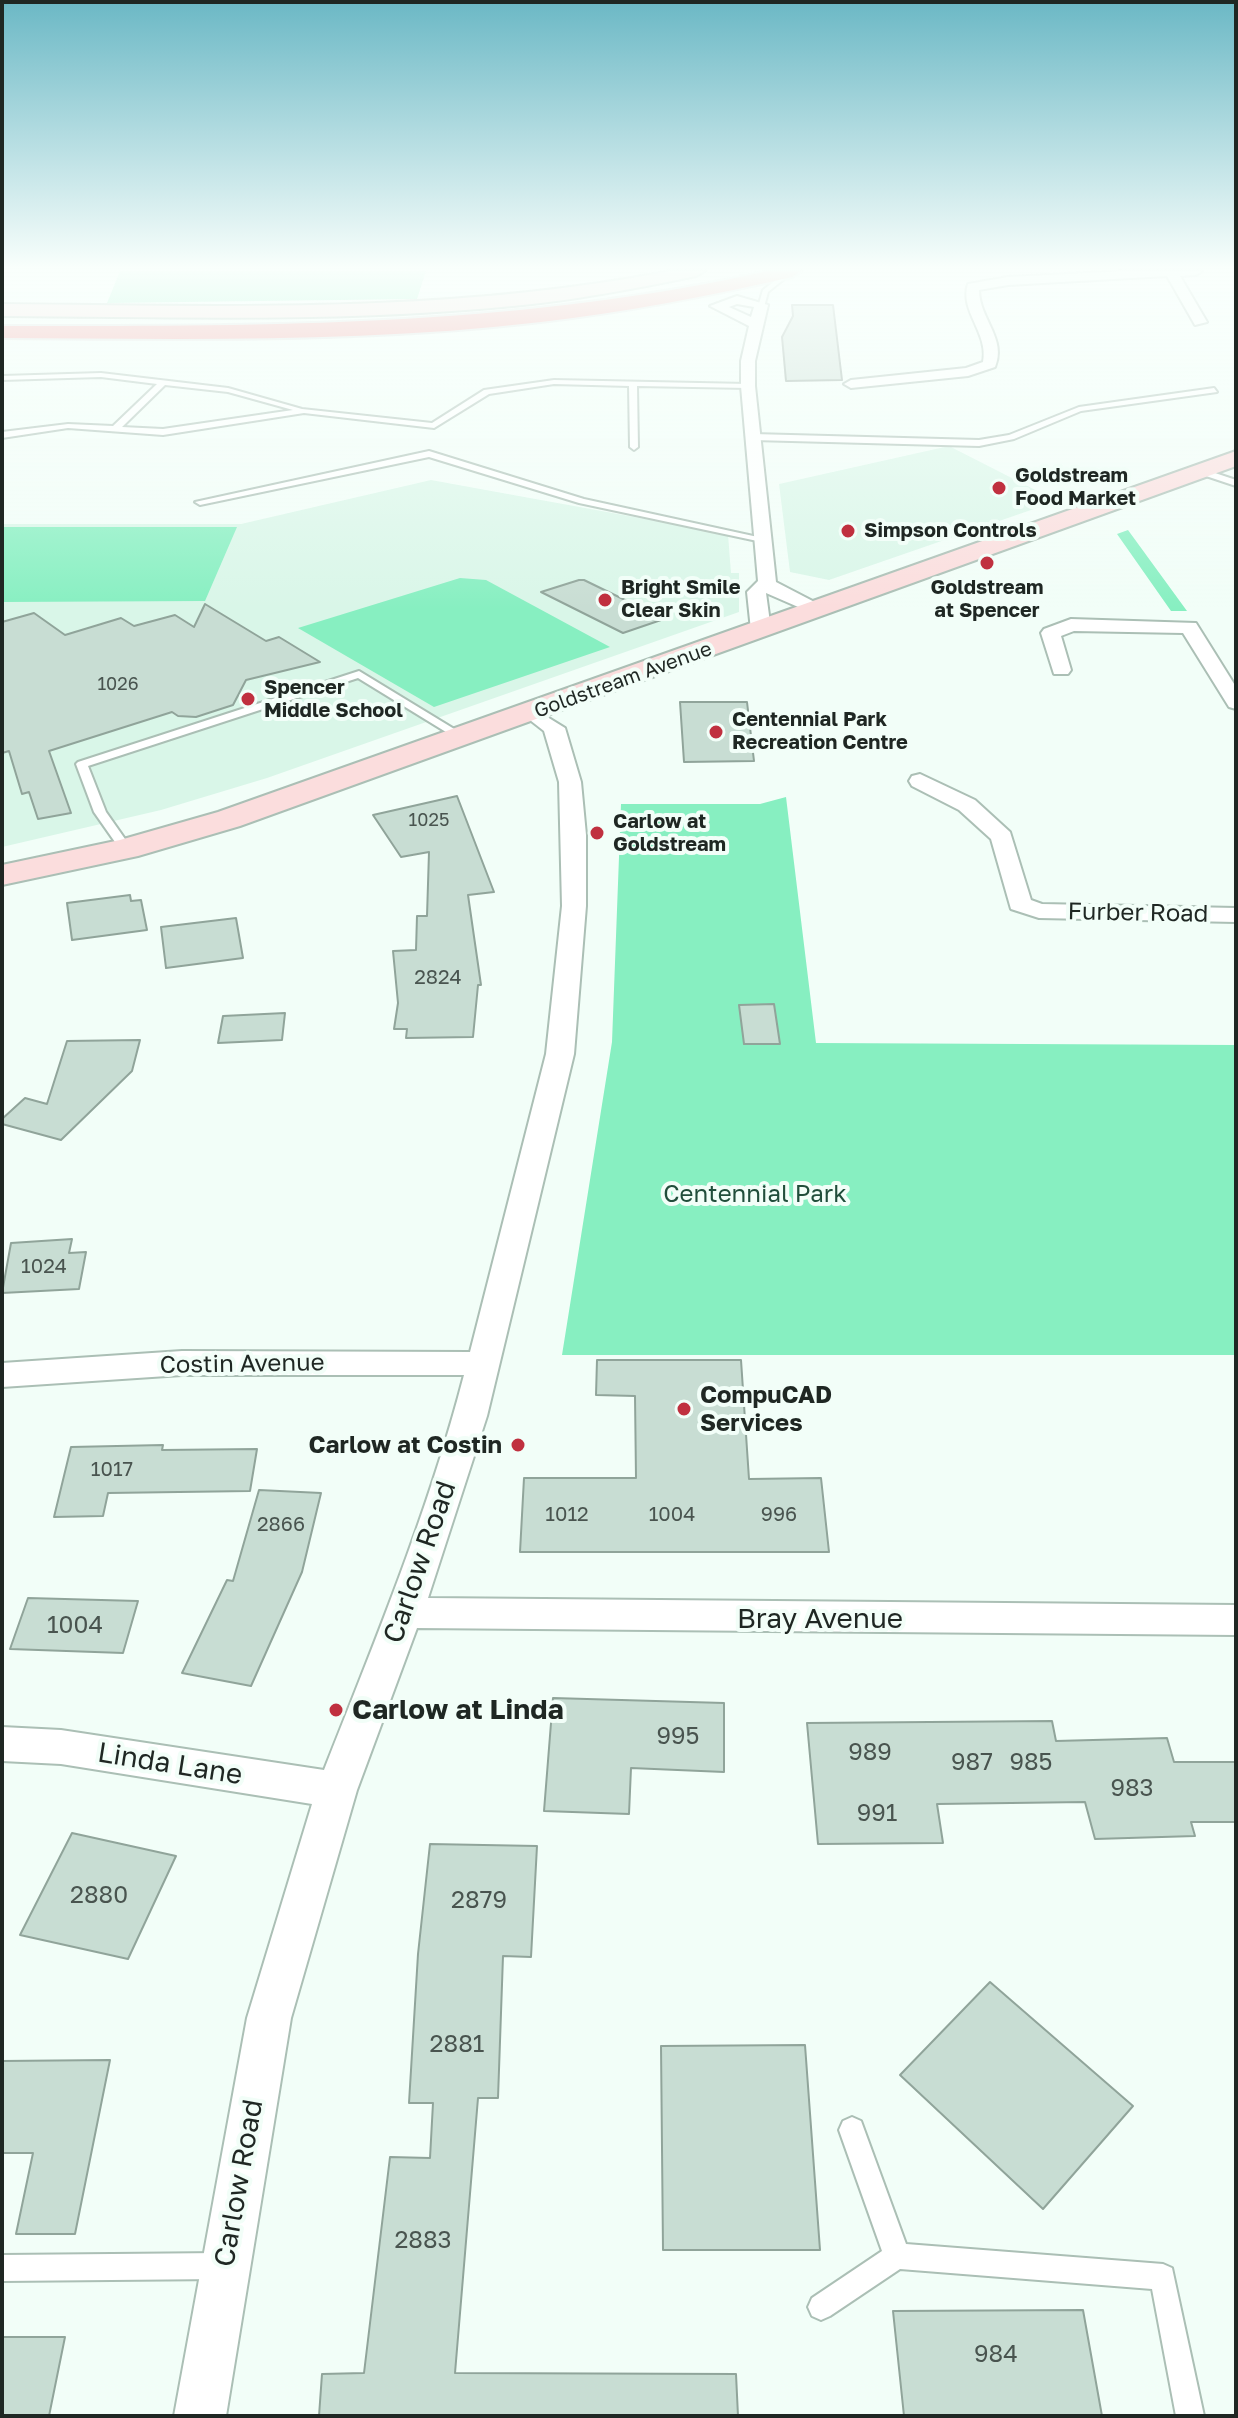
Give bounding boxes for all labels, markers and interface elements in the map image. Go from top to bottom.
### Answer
place label: Goldstream Food Market [1015,464,1136,511]
marker: Goldstream Food Market [990,479,1008,497]
place label: Simpson Controls [864,519,1037,543]
marker: Simpson Controls [839,522,857,540]
marker: Goldstream at Spencer [978,554,996,572]
place label: Bright Smile Clear Skin [621,576,741,623]
place label: Goldstream at Spencer [930,576,1044,623]
marker: Bright Smile Clear Skin [596,591,614,609]
street label: Goldstream Avenue [531,637,715,723]
house number: 1026 [97,673,139,695]
place label: Spencer Middle School [264,676,403,723]
marker: Spencer Middle School [239,690,257,708]
place label: Centennial Park Recreation Centre [732,708,908,755]
marker: Centennial Park Recreation Centre [707,723,725,741]
house number: 1025 [409,809,449,831]
place label: Carlow at Goldstream [613,810,726,857]
marker: Carlow at Goldstream [588,824,606,842]
street label: Furber Road [1067,897,1209,929]
house number: 2824 [414,966,462,990]
park label: Centennial Park [663,1180,847,1208]
house number: 1024 [21,1255,67,1279]
street label: Costin Avenue [159,1348,325,1380]
place label: CompuCAD Services [700,1381,832,1437]
marker: CompuCAD Services [675,1400,693,1418]
place label: Carlow at Costin [309,1431,502,1459]
marker: Carlow at Costin [509,1436,527,1454]
house number: 1017 [91,1458,133,1482]
street label: Carlow Road [377,1477,463,1647]
house number: 1012 [545,1503,589,1527]
house number: 1004 [649,1503,695,1527]
house number: 996 [761,1503,797,1527]
house number: 2866 [257,1513,305,1537]
street label: Bray Avenue [737,1602,903,1636]
house number: 1004 [47,1611,103,1639]
place label: Carlow at Linda [352,1693,564,1727]
marker: Carlow at Linda [327,1701,345,1719]
house number: 995 [657,1722,699,1750]
street label: Linda Lane [95,1736,245,1792]
house number: 989 [848,1738,892,1766]
house number: 987 [951,1748,993,1776]
house number: 985 [1009,1748,1053,1776]
house number: 983 [1110,1774,1154,1802]
house number: 991 [857,1799,897,1827]
house number: 2880 [70,1881,128,1909]
house number: 2879 [451,1886,507,1914]
house number: 2881 [430,2030,484,2058]
street label: Carlow Road [208,2097,270,2269]
house number: 2883 [394,2226,452,2254]
house number: 984 [974,2340,1018,2368]

